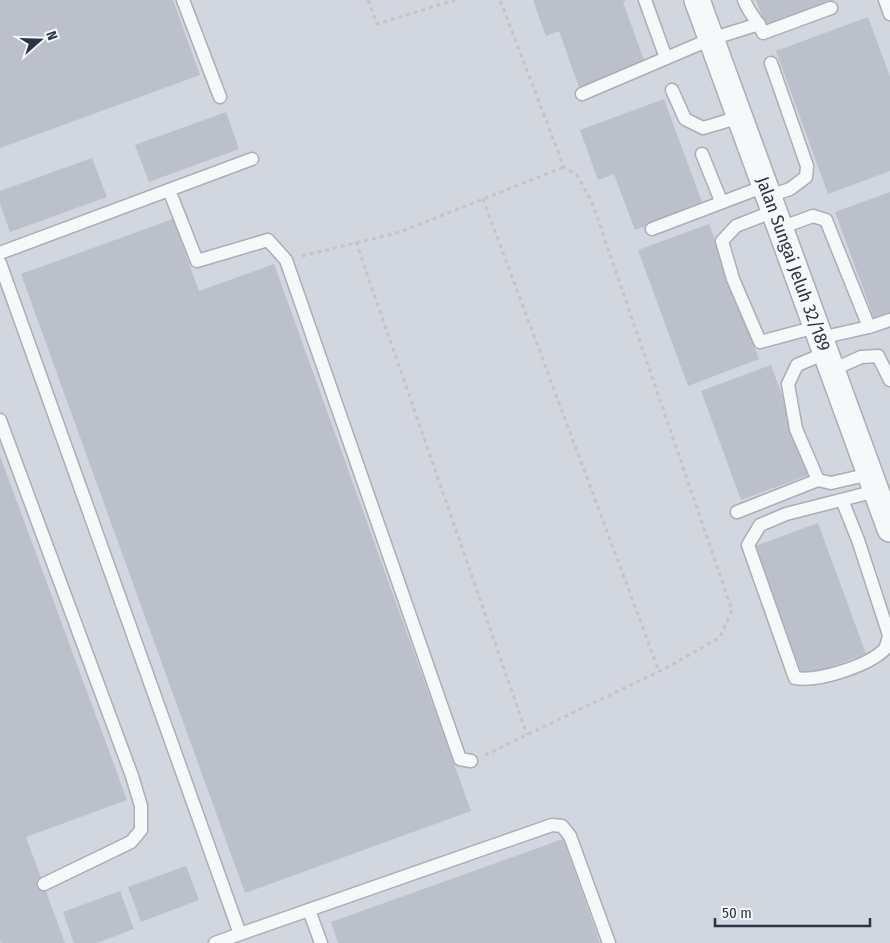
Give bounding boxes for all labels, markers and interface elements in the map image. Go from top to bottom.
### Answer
north arrow [15,15,65,65]
text: N [42,29,61,43]
street label: Jalan Sungai Jeluh 32/189 [751,174,835,354]
scale bar [715,896,870,928]
text: 50 m [722,904,752,922]

